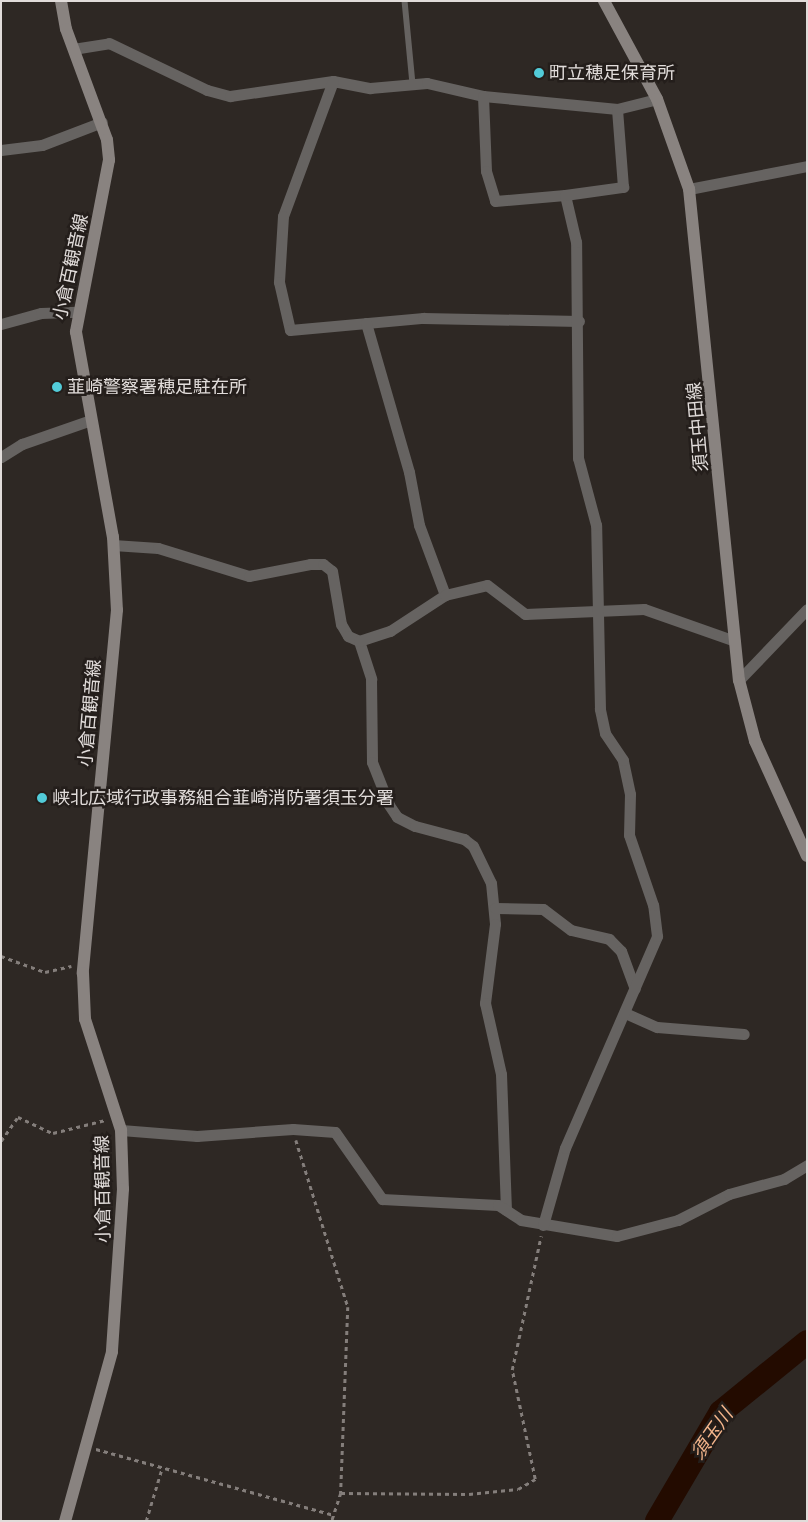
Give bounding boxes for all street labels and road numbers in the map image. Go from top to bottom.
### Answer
street label: 小倉百観音線 [49,212,93,322]
street label: 須玉中田線 [683,381,713,473]
street label: 小倉百観音線 [75,658,105,768]
street label: 小倉百観音線 [91,1135,115,1243]

